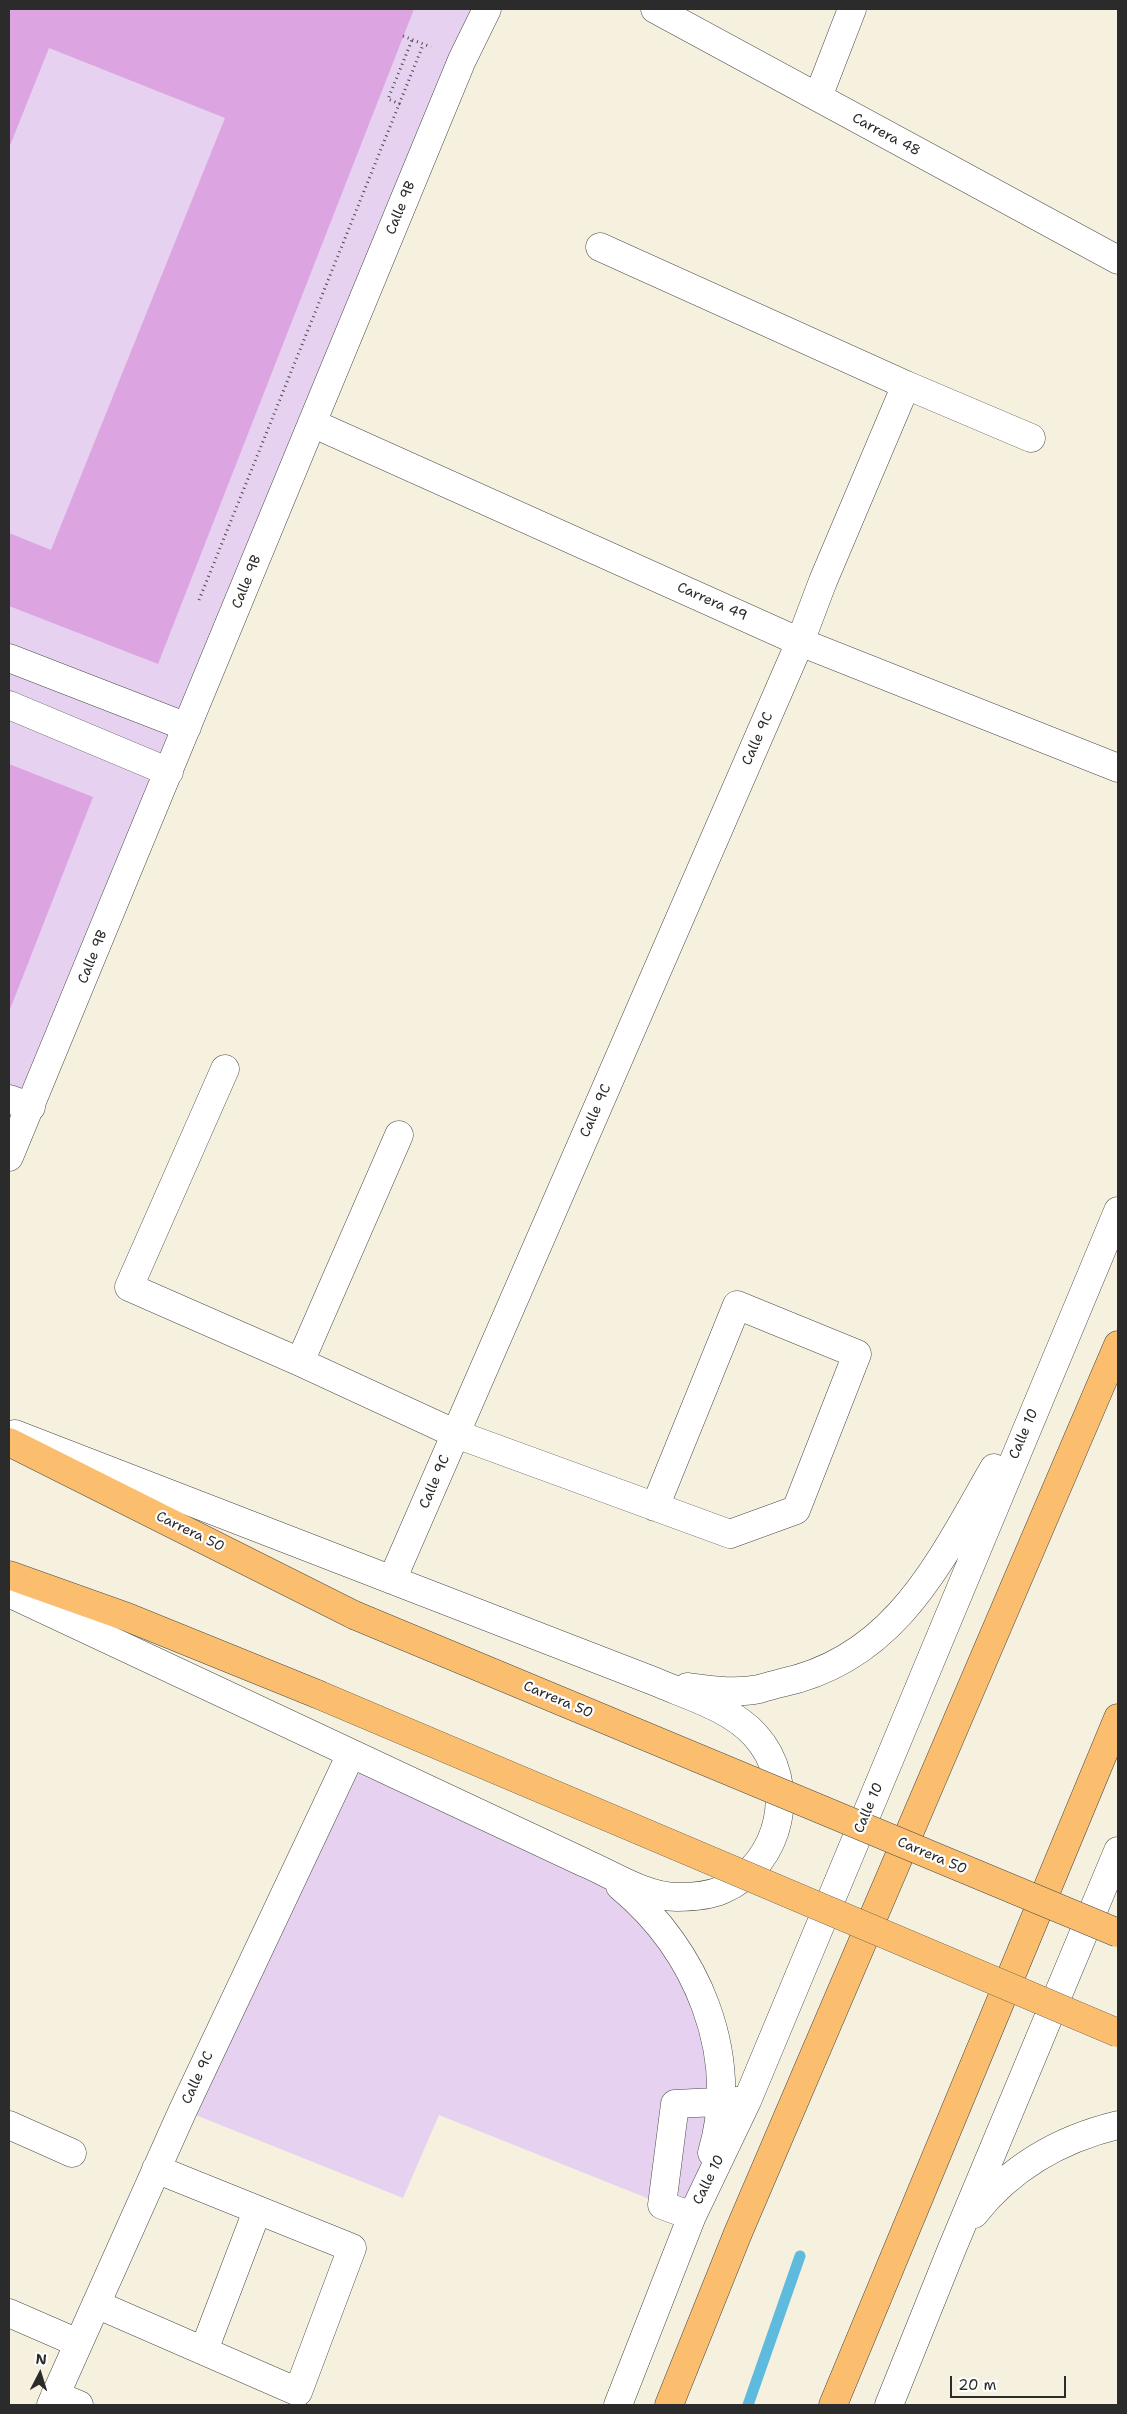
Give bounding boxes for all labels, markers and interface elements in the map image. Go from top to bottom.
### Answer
street label: Carrera 48 [849,110,923,160]
street label: Calle 9B [383,179,419,237]
street label: Calle 9B [229,553,265,611]
street label: Carrera 49 [674,579,750,625]
street label: Calle 9C [739,710,777,768]
street label: Calle 9B [75,928,111,986]
street label: Calle 9C [577,1082,615,1140]
street label: Calle 10 [1006,1406,1042,1462]
street label: Calle 9C [416,1453,454,1511]
street label: Carrera 50 [153,1508,227,1556]
street label: Carrera 50 [521,1678,595,1722]
street label: Calle 10 [851,1780,887,1836]
street label: Carrera 50 [895,1834,969,1878]
street label: Calle 9C [178,2049,218,2107]
street label: Calle 10 [690,2152,728,2208]
north arrow [15,2349,65,2399]
text: N [35,2350,48,2369]
scale bar [952,2366,1068,2398]
text: 20 m [958,2375,997,2395]

